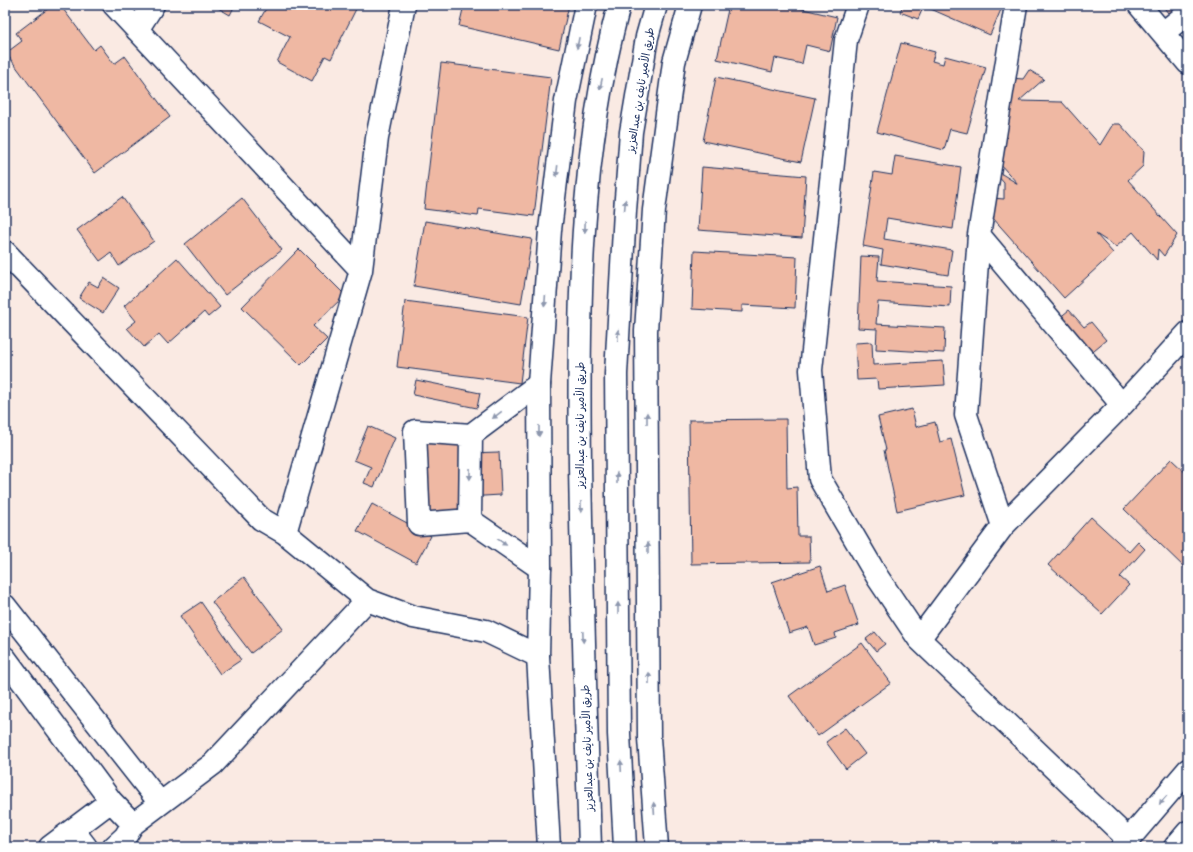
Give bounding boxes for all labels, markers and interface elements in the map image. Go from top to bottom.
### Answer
street label: طريق الأمير نايف بن عبدالعزيز [623,26,658,155]
one-way arrow [574,37,580,49]
one-way arrow [598,78,604,90]
one-way arrow [554,165,560,178]
one-way arrow [622,199,629,211]
one-way arrow [581,221,588,233]
one-way arrow [541,295,548,307]
one-way arrow [615,329,622,341]
street label: طريق الأمير نايف بن عبدالعزيز [573,362,588,489]
one-way arrow [491,411,502,420]
one-way arrow [644,411,650,424]
one-way arrow [536,425,542,438]
one-way arrow [467,468,474,480]
one-way arrow [614,471,620,484]
one-way arrow [578,501,584,514]
one-way arrow [497,538,507,546]
one-way arrow [645,541,651,554]
one-way arrow [615,601,621,614]
one-way arrow [580,631,586,644]
one-way arrow [646,671,652,684]
street label: طريق الأمير نايف بن عبدالعزيز [578,684,597,813]
one-way arrow [617,760,624,772]
one-way arrow [1158,795,1167,805]
one-way arrow [651,802,658,814]

